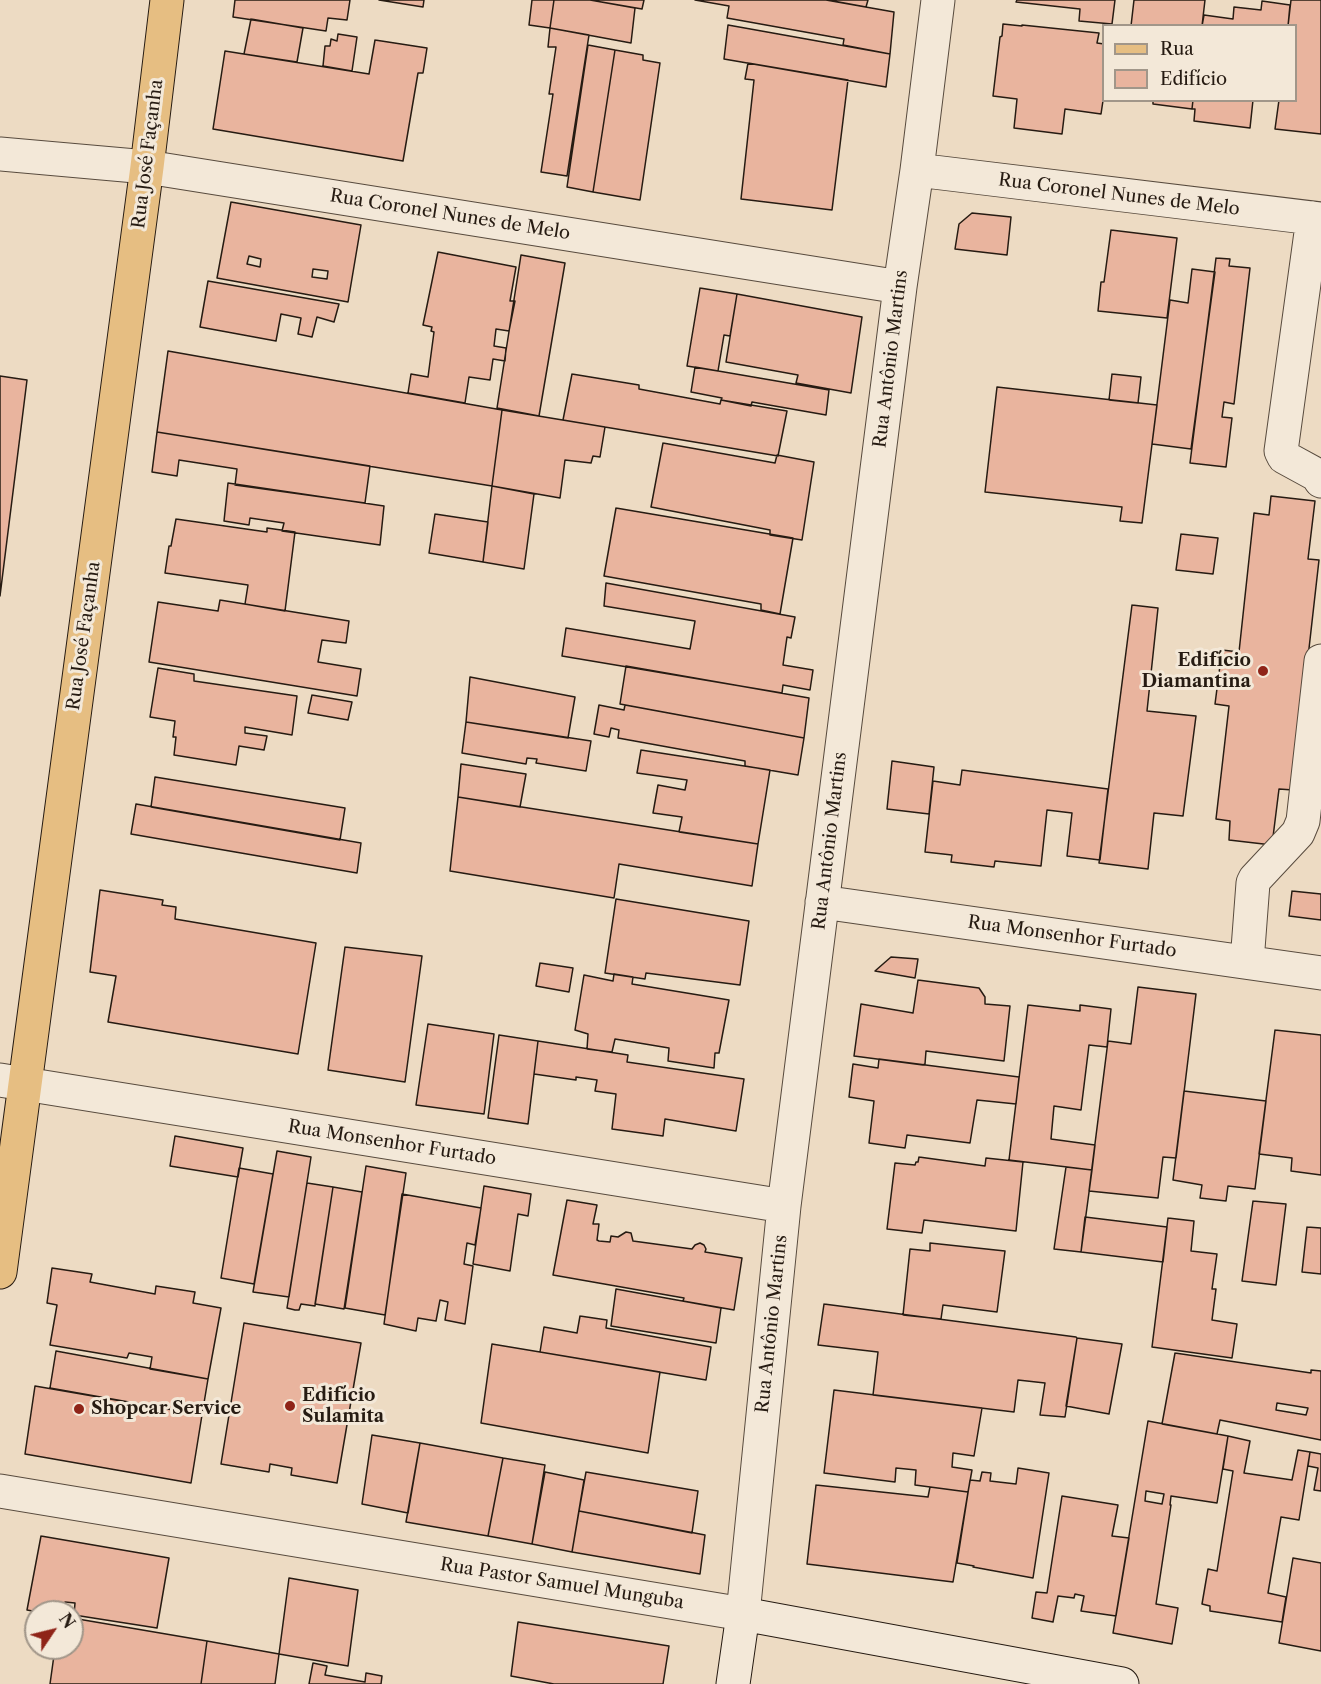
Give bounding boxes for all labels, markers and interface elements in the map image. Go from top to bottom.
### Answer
legend [1102,24,1297,102]
text: Rua [1160,38,1194,60]
text: Edifício [1160,68,1227,90]
street label: Rua José Façanha [128,78,168,230]
street label: Rua Coronel Nunes de Melo [997,169,1241,221]
street label: Rua Coronel Nunes de Melo [328,185,572,245]
street label: Rua Antônio Martins [869,269,913,449]
street label: Rua José Façanha [63,560,105,712]
place label: Edifício Diamantina [1141,650,1251,692]
marker: Edifício Diamantina [1256,664,1270,678]
street label: Rua Antônio Martins [808,751,852,931]
street label: Rua Monsenhor Furtado [966,912,1178,962]
street label: Rua Monsenhor Furtado [286,1116,498,1170]
street label: Rua Antônio Martins [752,1234,792,1414]
place label: Edifício Sulamita [302,1385,384,1428]
place label: Shopcar Service [91,1398,241,1420]
marker: Edifício Sulamita [283,1399,297,1413]
marker: Shopcar Service [72,1402,86,1416]
street label: Rua Pastor Samuel Munguba [439,1554,685,1614]
north arrow [24,1600,84,1660]
text: N [55,1609,79,1632]

